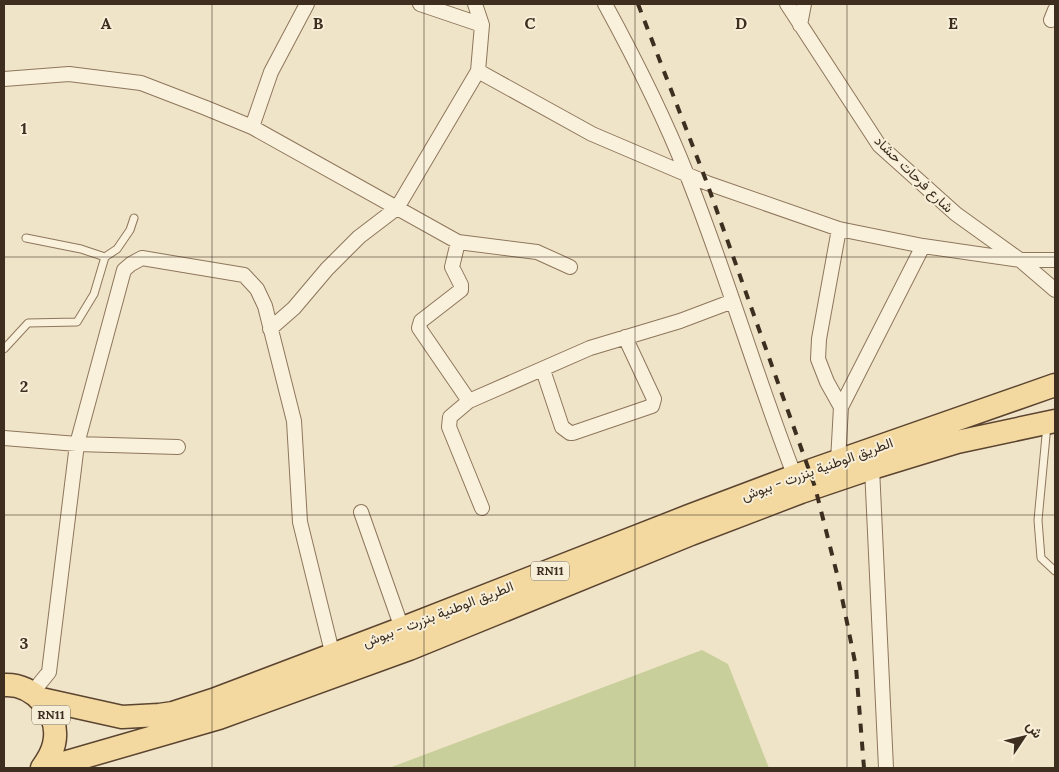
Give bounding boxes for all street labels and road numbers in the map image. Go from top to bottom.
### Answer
street label: شارع فرحات حشاد [869,132,957,218]
street label: الطريق الوطنية بنزرت - ببوش [739,433,895,505]
road number: RN11 [531,562,569,580]
street label: الطريق الوطنية بنزرت - ببوش [360,577,516,651]
road number: RN11 [32,706,70,724]

